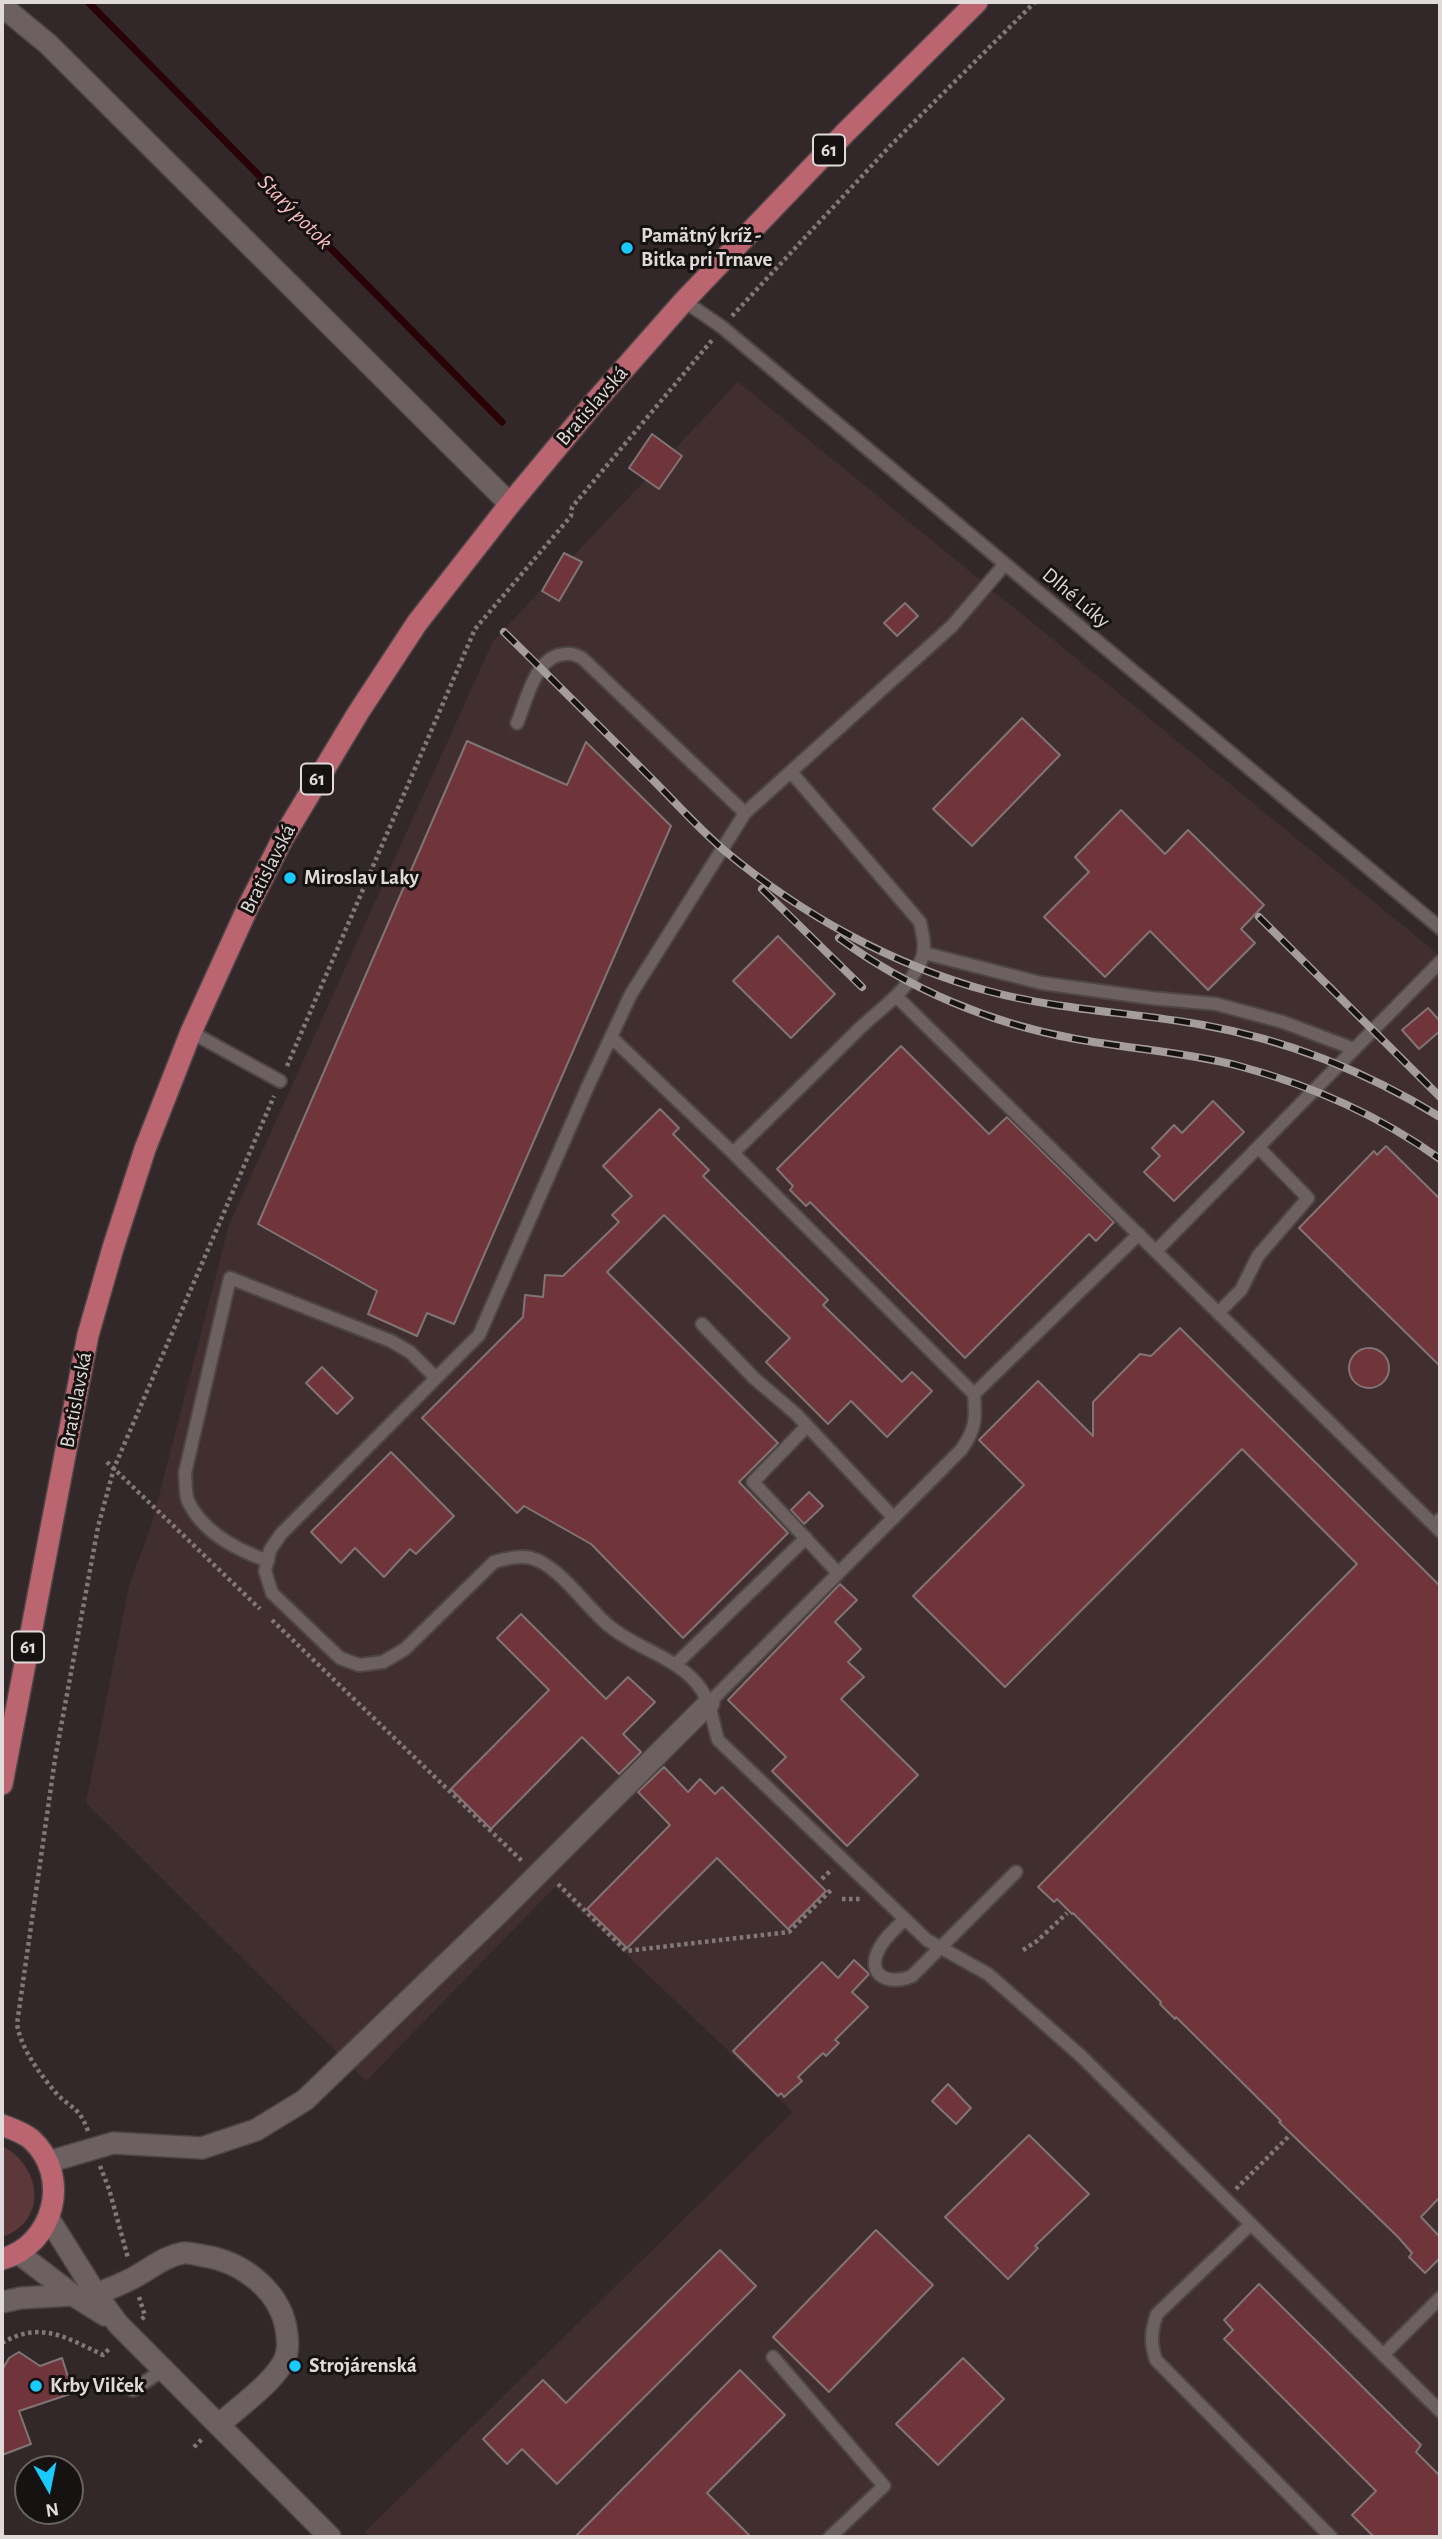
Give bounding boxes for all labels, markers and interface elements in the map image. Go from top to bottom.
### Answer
road number: 61 [813,134,845,166]
water label: Starý potok [252,169,338,255]
place label: Pamätný kríž - Bitka pri Trnave [641,223,773,273]
marker: Pamätný kríž - Bitka pri Trnave [619,240,635,256]
street label: Bratislavská [551,361,633,451]
street label: Dlhé Lúky [1037,562,1115,634]
road number: 61 [301,764,333,794]
street label: Bratislavská [235,820,301,918]
place label: Miroslav Laky [304,865,419,891]
marker: Miroslav Laky [282,870,298,886]
street label: Bratislavská [54,1350,98,1450]
road number: 61 [12,1632,44,1662]
place label: Strojárenská [309,2353,417,2379]
marker: Strojárenská [287,2358,303,2374]
place label: Krby Vilček [50,2373,144,2399]
marker: Krby Vilček [28,2378,44,2394]
north arrow [14,2455,84,2525]
text: N [44,2499,60,2520]

